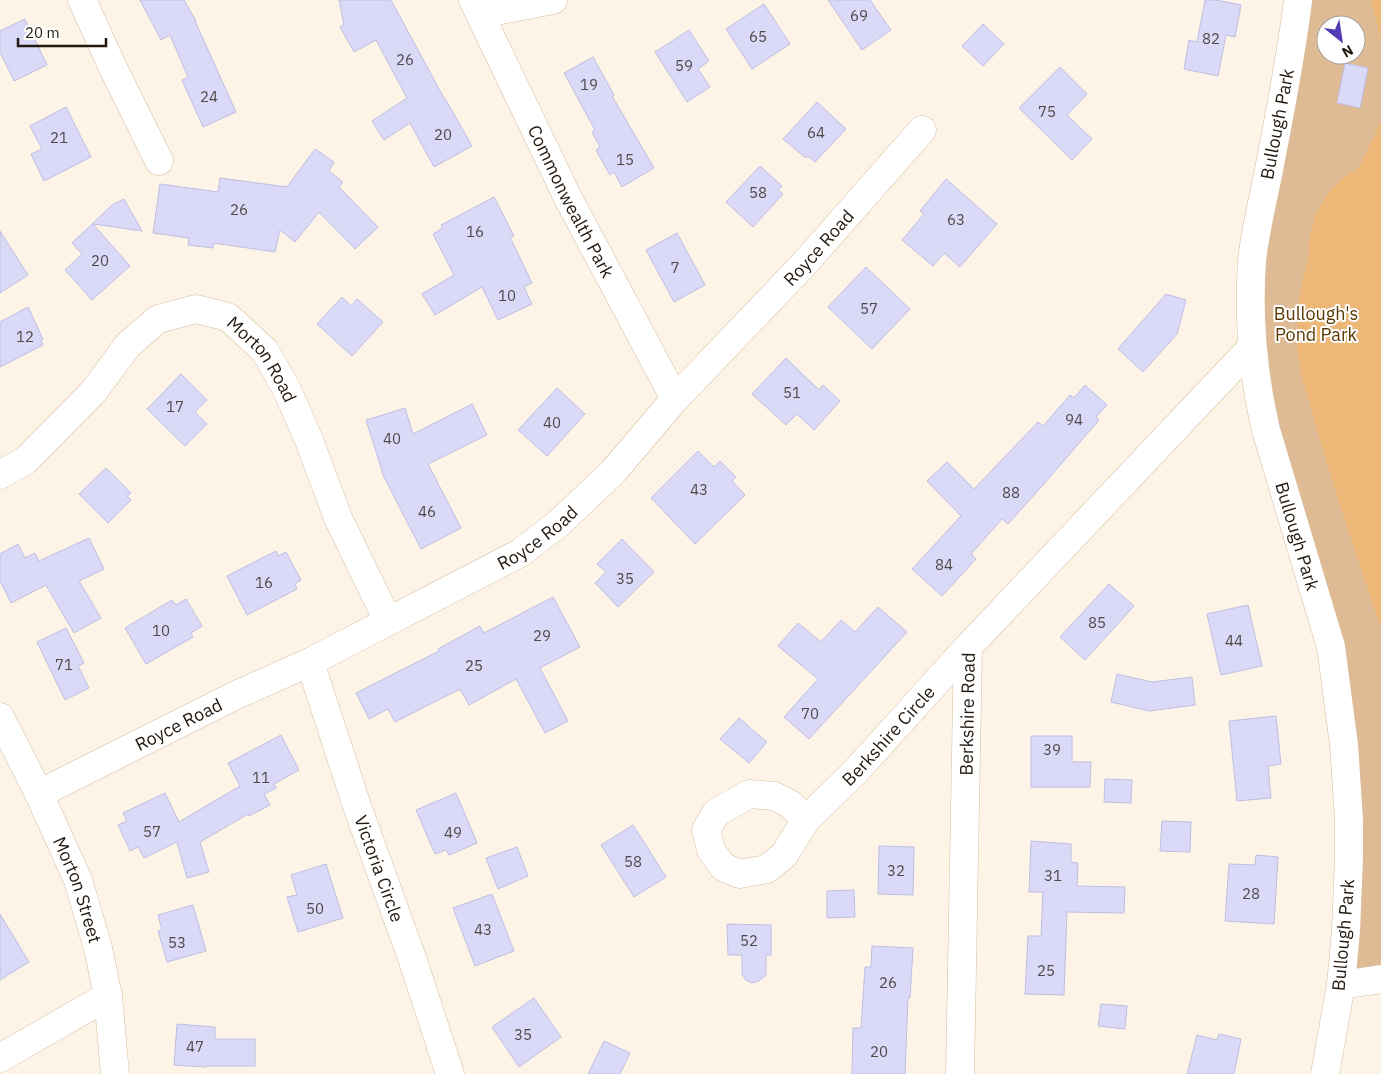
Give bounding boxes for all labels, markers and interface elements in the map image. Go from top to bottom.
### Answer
house number: 69 [850,6,868,25]
scale bar [18,15,105,47]
north arrow [1316,15,1366,65]
text: 20 m [25,23,60,42]
house number: 65 [749,27,767,46]
house number: 82 [1202,29,1220,48]
text: N [1339,41,1356,62]
house number: 26 [396,50,414,69]
house number: 59 [675,56,693,75]
street label: Bullough Park [1255,66,1299,181]
house number: 19 [580,75,598,94]
house number: 24 [200,87,218,106]
house number: 75 [1038,102,1056,121]
street label: Commonwealth Park [523,121,620,282]
house number: 64 [807,123,825,142]
house number: 20 [434,125,452,144]
house number: 21 [50,128,68,147]
house number: 15 [616,150,634,169]
house number: 58 [749,183,767,202]
house number: 26 [230,200,248,219]
street label: Royce Road [778,204,858,290]
house number: 63 [947,210,965,229]
house number: 16 [466,222,484,241]
house number: 20 [91,251,109,270]
house number: 7 [670,258,680,277]
house number: 10 [498,286,516,305]
house number: 57 [860,299,878,318]
park label: Bullough's Pond Park [1274,302,1358,346]
street label: Morton Road [223,311,302,405]
house number: 12 [16,327,34,346]
house number: 51 [783,383,801,402]
house number: 17 [166,397,184,416]
house number: 94 [1065,410,1083,429]
house number: 40 [543,413,561,432]
house number: 40 [383,429,401,448]
street label: Bullough Park [1271,479,1325,594]
house number: 43 [690,480,708,499]
house number: 88 [1002,483,1020,502]
street label: Royce Road [493,500,582,574]
house number: 46 [418,502,436,521]
house number: 84 [935,555,953,574]
house number: 35 [616,569,634,588]
house number: 16 [255,573,273,592]
house number: 85 [1088,613,1106,632]
house number: 10 [152,621,170,640]
house number: 29 [533,626,551,645]
house number: 44 [1225,631,1243,650]
street label: Berkshire Road [954,652,979,776]
house number: 71 [55,655,73,674]
house number: 25 [465,656,483,675]
street label: Berkshire Circle [837,680,940,790]
street label: Royce Road [131,692,226,755]
house number: 70 [801,704,819,723]
house number: 39 [1043,740,1061,759]
house number: 11 [252,768,270,787]
street label: Victoria Circle [350,812,410,925]
house number: 57 [143,822,161,841]
house number: 49 [444,823,462,842]
street label: Morton Street [48,833,107,946]
house number: 58 [624,852,642,871]
house number: 32 [887,861,905,880]
house number: 31 [1044,866,1062,885]
street label: Bullough Park [1327,878,1359,992]
house number: 28 [1242,884,1260,903]
house number: 50 [306,899,324,918]
house number: 43 [474,920,492,939]
house number: 52 [740,931,758,950]
house number: 53 [168,933,186,952]
house number: 25 [1037,961,1055,980]
house number: 26 [879,973,897,992]
house number: 35 [514,1025,532,1044]
house number: 47 [186,1037,204,1056]
house number: 20 [870,1042,888,1061]

